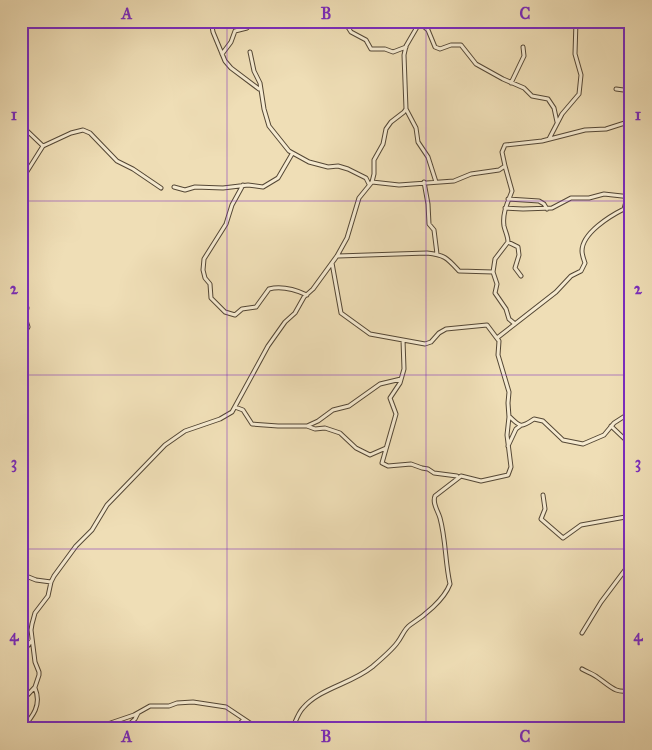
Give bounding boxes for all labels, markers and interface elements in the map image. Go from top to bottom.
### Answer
text: A [121,4,133,23]
text: B [321,4,331,23]
text: C [520,4,531,23]
text: 1 [11,105,18,124]
text: 1 [635,105,642,124]
text: 2 [10,279,19,298]
text: 2 [634,279,643,298]
text: 3 [11,453,17,473]
text: 3 [635,453,641,473]
text: 4 [10,626,20,646]
text: 4 [634,626,644,646]
text: A [121,727,133,746]
text: B [321,727,331,746]
text: C [520,727,531,746]

